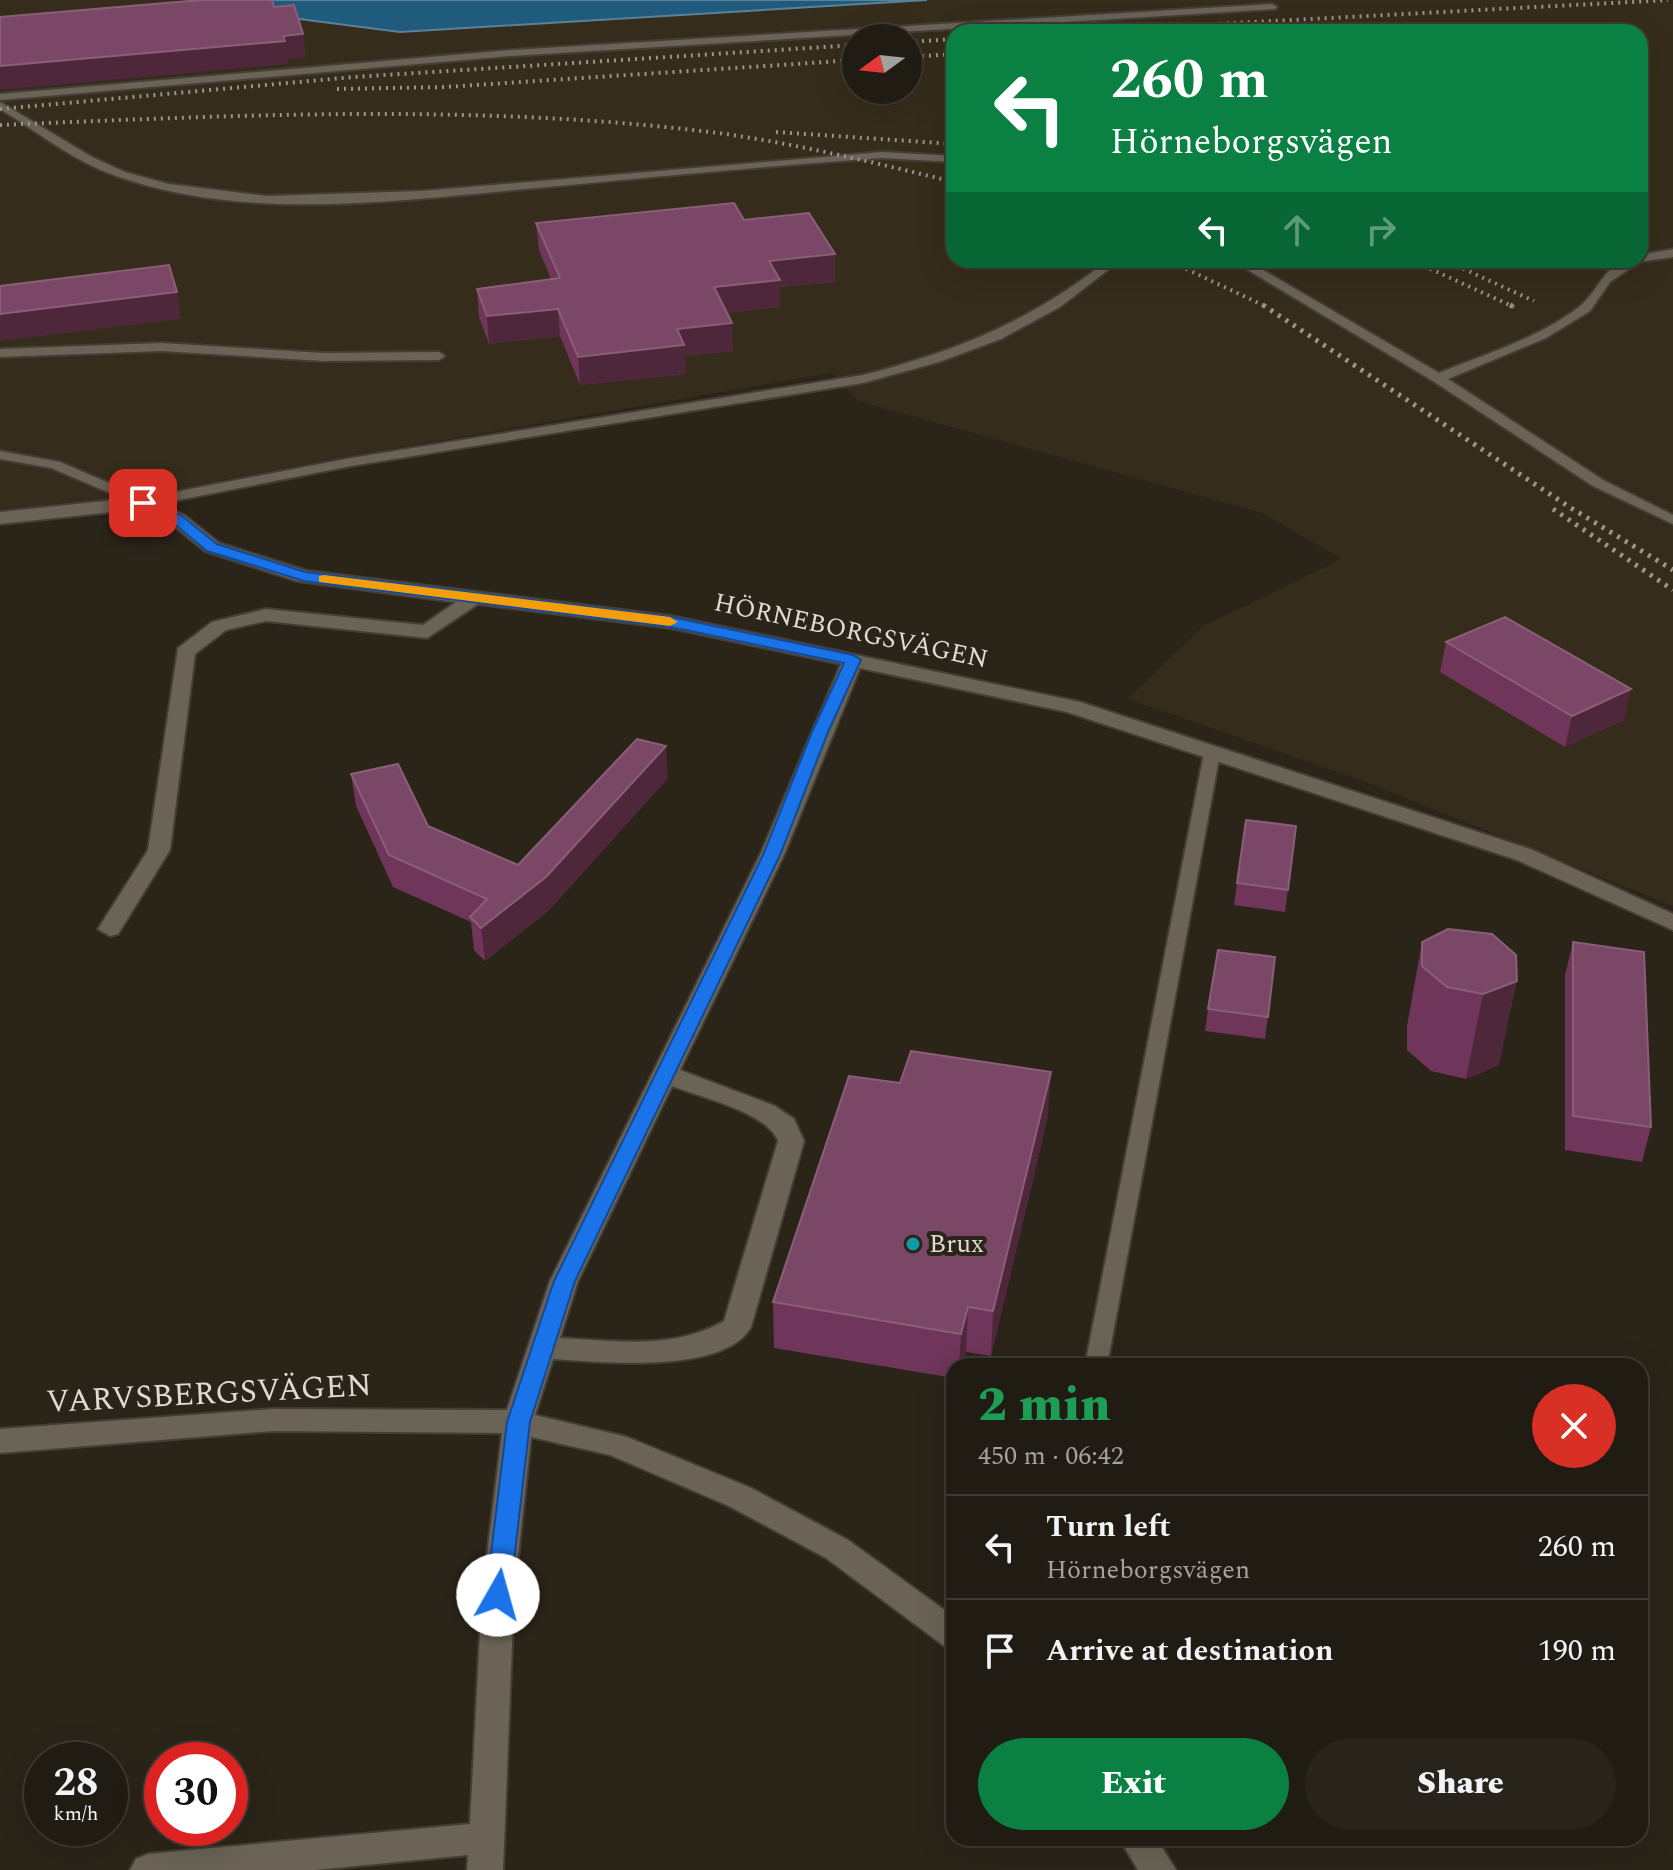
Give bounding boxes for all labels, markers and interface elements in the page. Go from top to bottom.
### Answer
north arrow [842,24,922,104]
map controls [842,24,922,104]
text: 260 m [1110,38,1269,123]
icon: left [978,56,1082,160]
text: Hörneborgsvägen [1110,115,1393,170]
icon: left [1191,208,1235,252]
icon: ahead [1275,208,1319,252]
icon: right [1359,208,1403,252]
pin [109,469,177,537]
icon: arrive [121,481,165,525]
street label: HÖRNEBORGSVÄGEN [710,582,992,680]
place label: Brux [929,1224,984,1264]
marker: Brux [904,1235,922,1253]
street label: VARVSBERGSVÄGEN [45,1361,373,1427]
text: 2 min [978,1369,1111,1442]
button: close [1532,1384,1616,1468]
text: 450 m · 06:42 [978,1436,1124,1476]
text: Turn left [1046,1504,1171,1550]
text: 260 m [1538,1524,1616,1570]
icon: left [978,1525,1022,1569]
text: Hörneborgsvägen [1046,1550,1250,1590]
position arrow [456,1553,540,1637]
text: Arrive at destination [1046,1628,1333,1674]
text: 190 m [1538,1628,1616,1674]
icon: arrive [978,1629,1022,1673]
button: Exit [978,1738,1289,1830]
button: Share [1305,1738,1616,1830]
speed limit sign: 30 [144,1742,248,1846]
text: 28 [54,1753,98,1814]
text: km/h [54,1799,99,1829]

